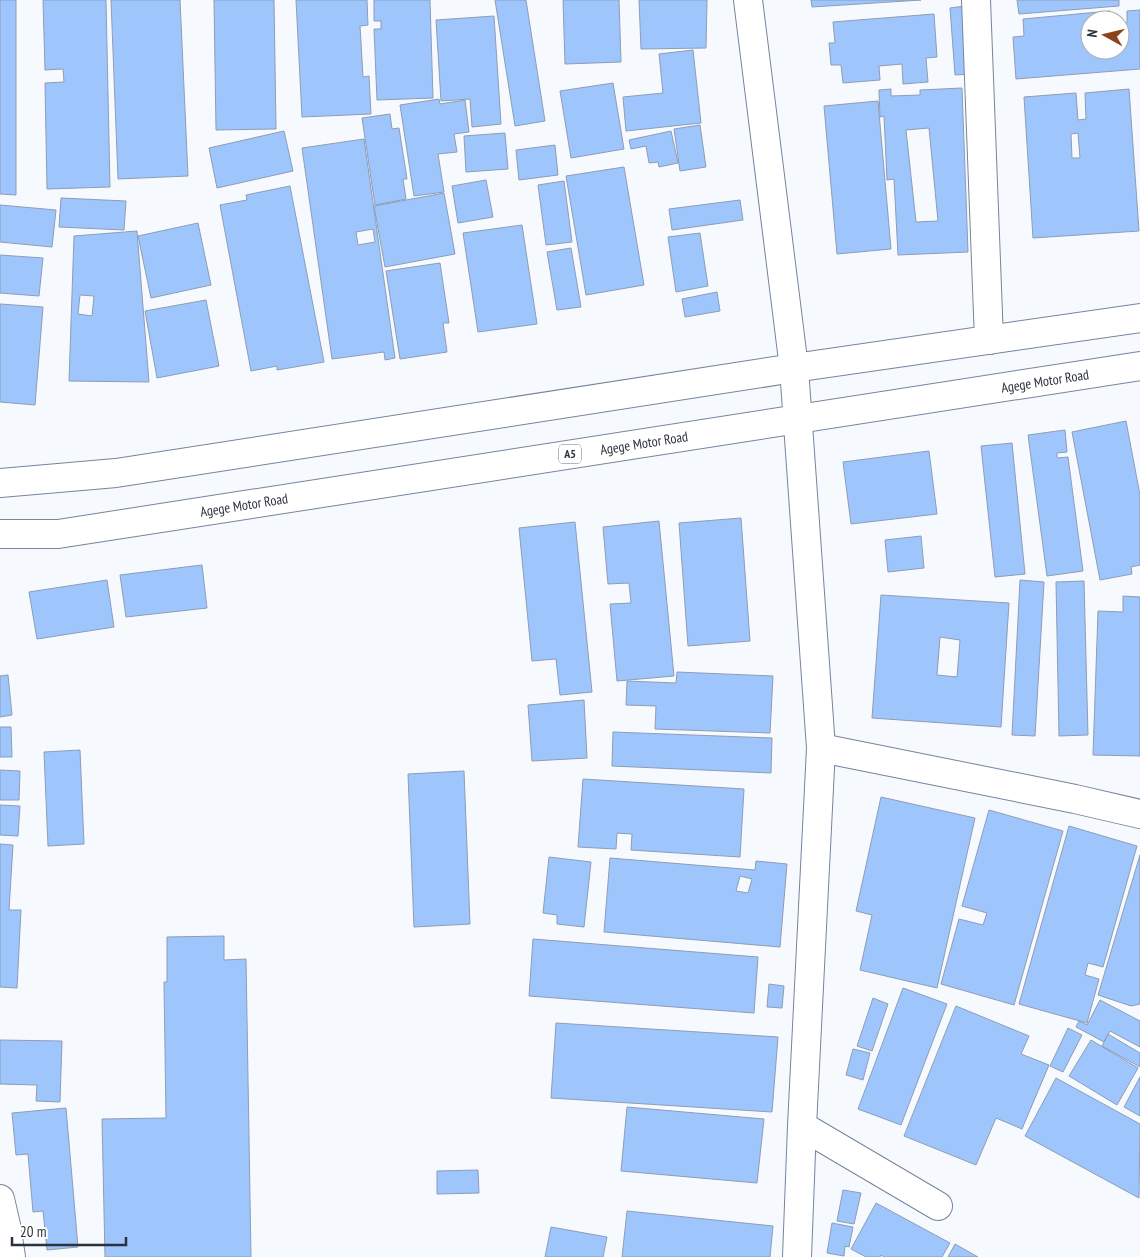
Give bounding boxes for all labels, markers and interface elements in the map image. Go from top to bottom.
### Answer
north arrow [1080,10,1130,60]
text: N [1083,28,1102,38]
street label: Agege Motor Road [1000,365,1090,397]
street label: Agege Motor Road [599,427,689,459]
road number: A5 [559,444,581,464]
street label: Agege Motor Road [199,489,289,521]
scale bar [12,1214,126,1246]
text: 20 m [20,1222,46,1241]

